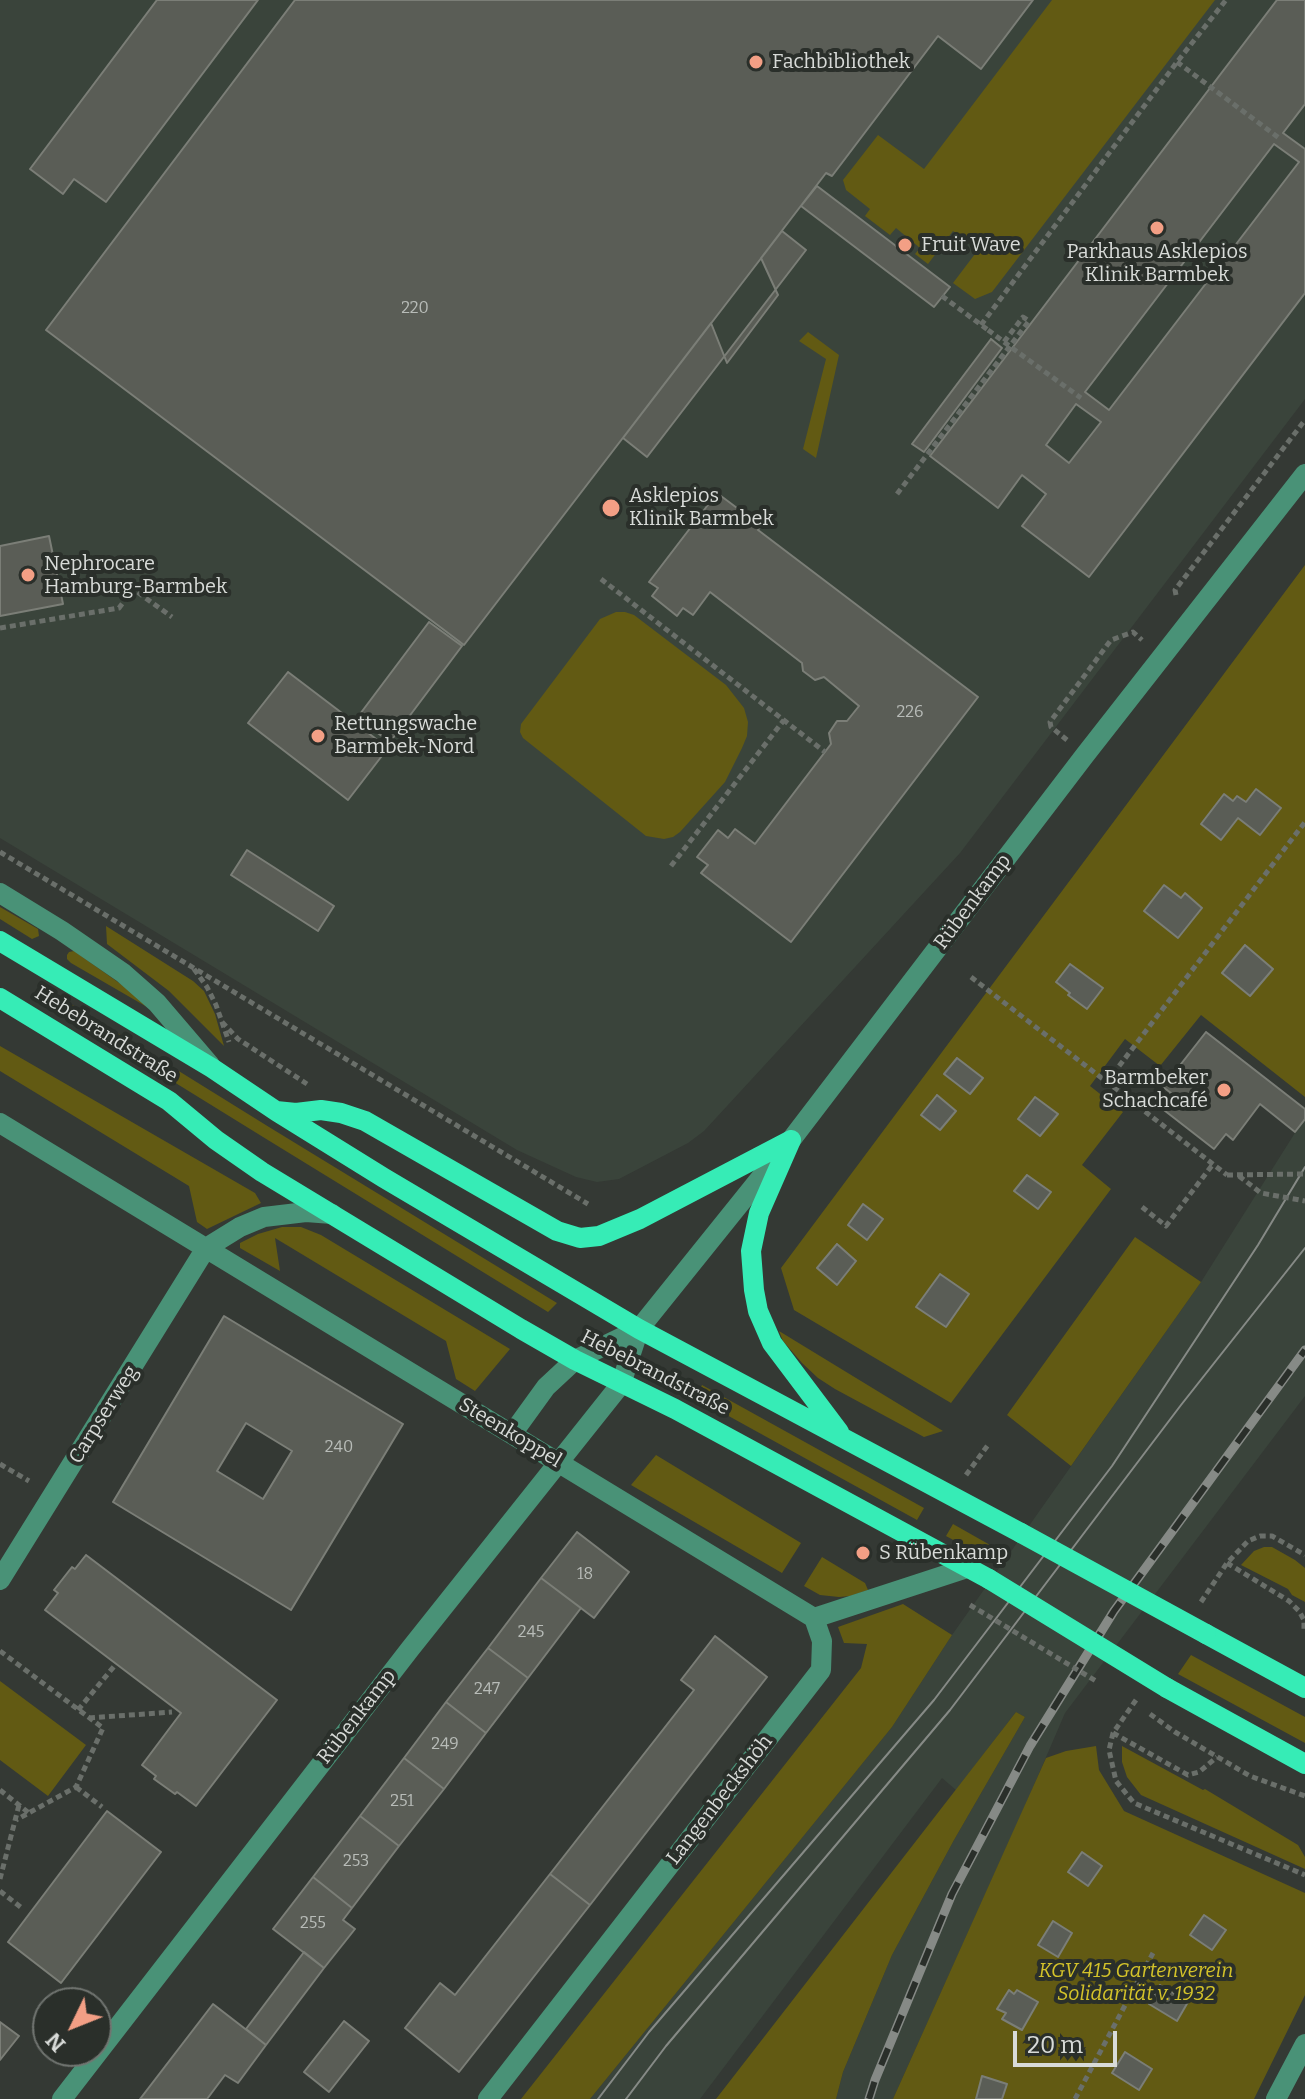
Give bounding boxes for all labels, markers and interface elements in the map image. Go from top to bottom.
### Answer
place label: Fachbibliothek [772,50,910,74]
marker: Fachbibliothek [747,53,765,71]
marker: Parkhaus Asklepios Klinik Barmbek [1148,219,1166,237]
place label: Fruit Wave [921,233,1021,257]
marker: Fruit Wave [896,236,914,254]
place label: Parkhaus Asklepios Klinik Barmbek [1066,240,1248,287]
house number: 220 [401,299,429,319]
place label: Asklepios Klinik Barmbek [629,484,774,531]
marker: Asklepios Klinik Barmbek [600,497,622,519]
place label: Nephrocare Hamburg-Barmbek [44,552,227,599]
marker: Nephrocare Hamburg-Barmbek [19,566,37,584]
house number: 226 [897,703,923,723]
place label: Rettungswache Barmbek-Nord [334,712,477,759]
marker: Rettungswache Barmbek-Nord [309,727,327,745]
street label: Rübenkamp [929,850,1017,954]
street label: Hebebrandstraße [30,981,182,1089]
place label: Barmbeker Schachcafé [1102,1066,1208,1113]
marker: Barmbeker Schachcafé [1215,1081,1233,1099]
street label: Hebebrandstraße [576,1325,734,1421]
street label: Carpserweg [64,1362,144,1468]
street label: Steenkoppel [454,1393,566,1473]
house number: 240 [325,1438,353,1458]
place label: S Rübenkamp [879,1541,1008,1565]
marker: S Rübenkamp [854,1544,872,1562]
house number: 18 [577,1565,593,1585]
house number: 245 [518,1623,544,1643]
street label: Rübenkamp [313,1665,401,1769]
house number: 247 [474,1680,500,1700]
street label: Langenbeckshöh [662,1730,778,1870]
house number: 249 [431,1735,459,1755]
house number: 251 [390,1792,414,1812]
house number: 253 [343,1852,369,1872]
house number: 255 [300,1914,326,1934]
park label: KGV 415 Gartenverein Solidarität v. 1932 [1039,1959,1233,2006]
north arrow [32,1987,112,2067]
scale bar [1017,2015,1121,2065]
text: N [40,2027,71,2058]
text: 20 m [1027,2031,1083,2059]

